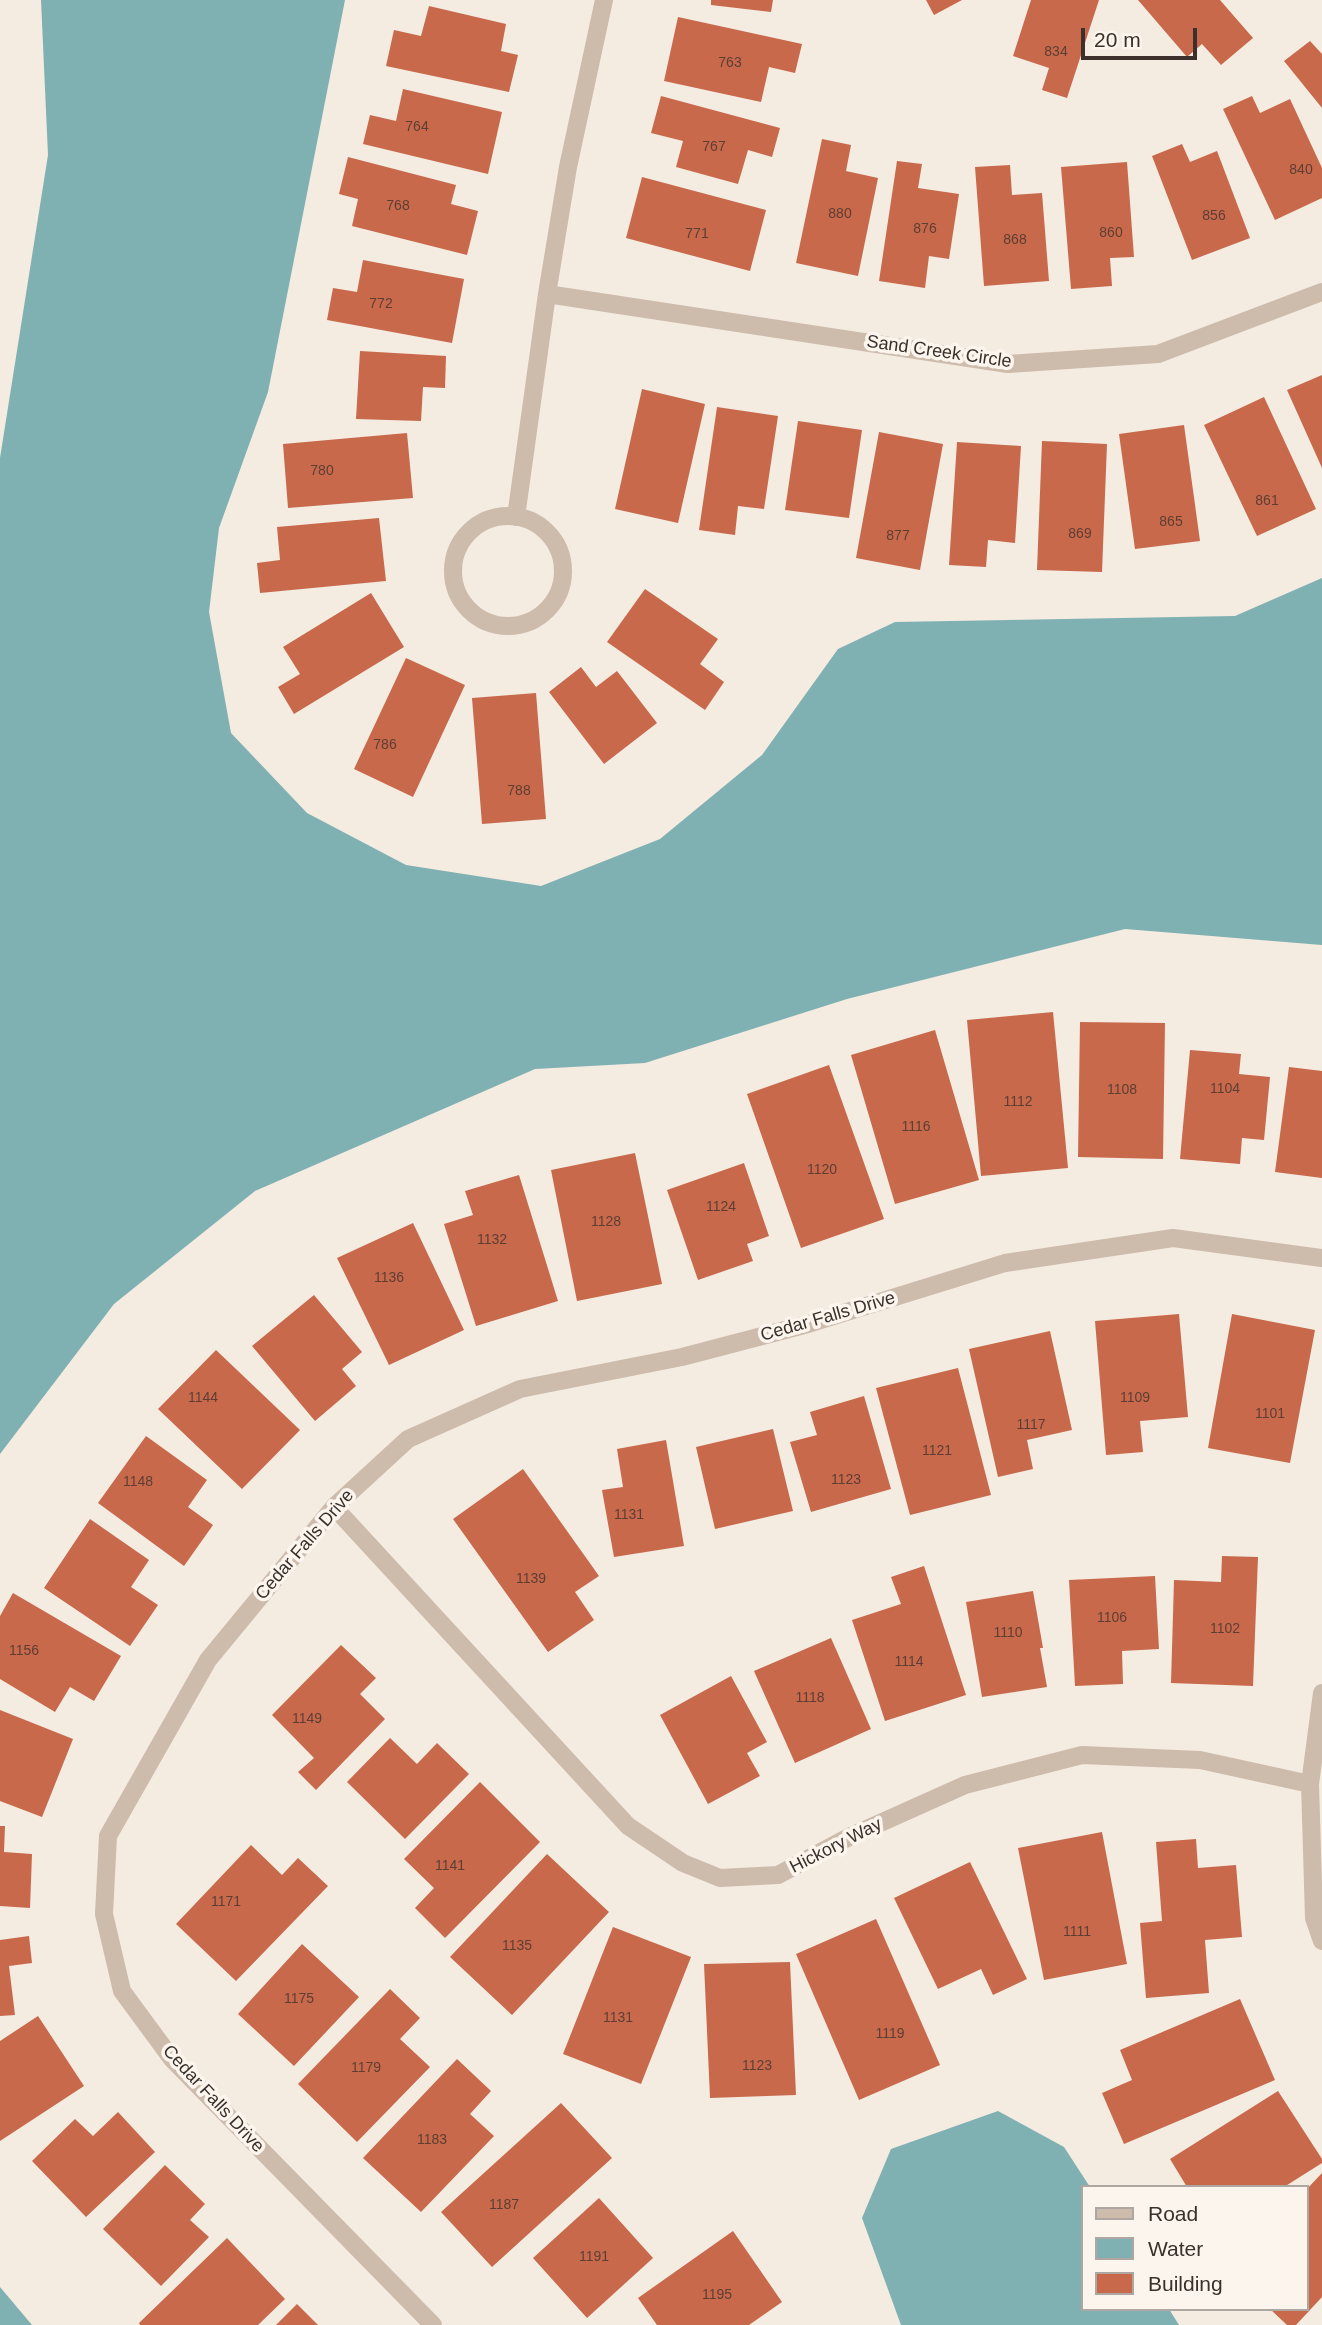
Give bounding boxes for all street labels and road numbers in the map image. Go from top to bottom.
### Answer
street label: Sand Creek Circle [865,331,1013,373]
street label: Cedar Falls Drive [758,1287,898,1347]
street label: Cedar Falls Drive [251,1485,359,1605]
street label: Hickory Way [786,1814,886,1878]
street label: Cedar Falls Drive [158,2041,268,2157]

